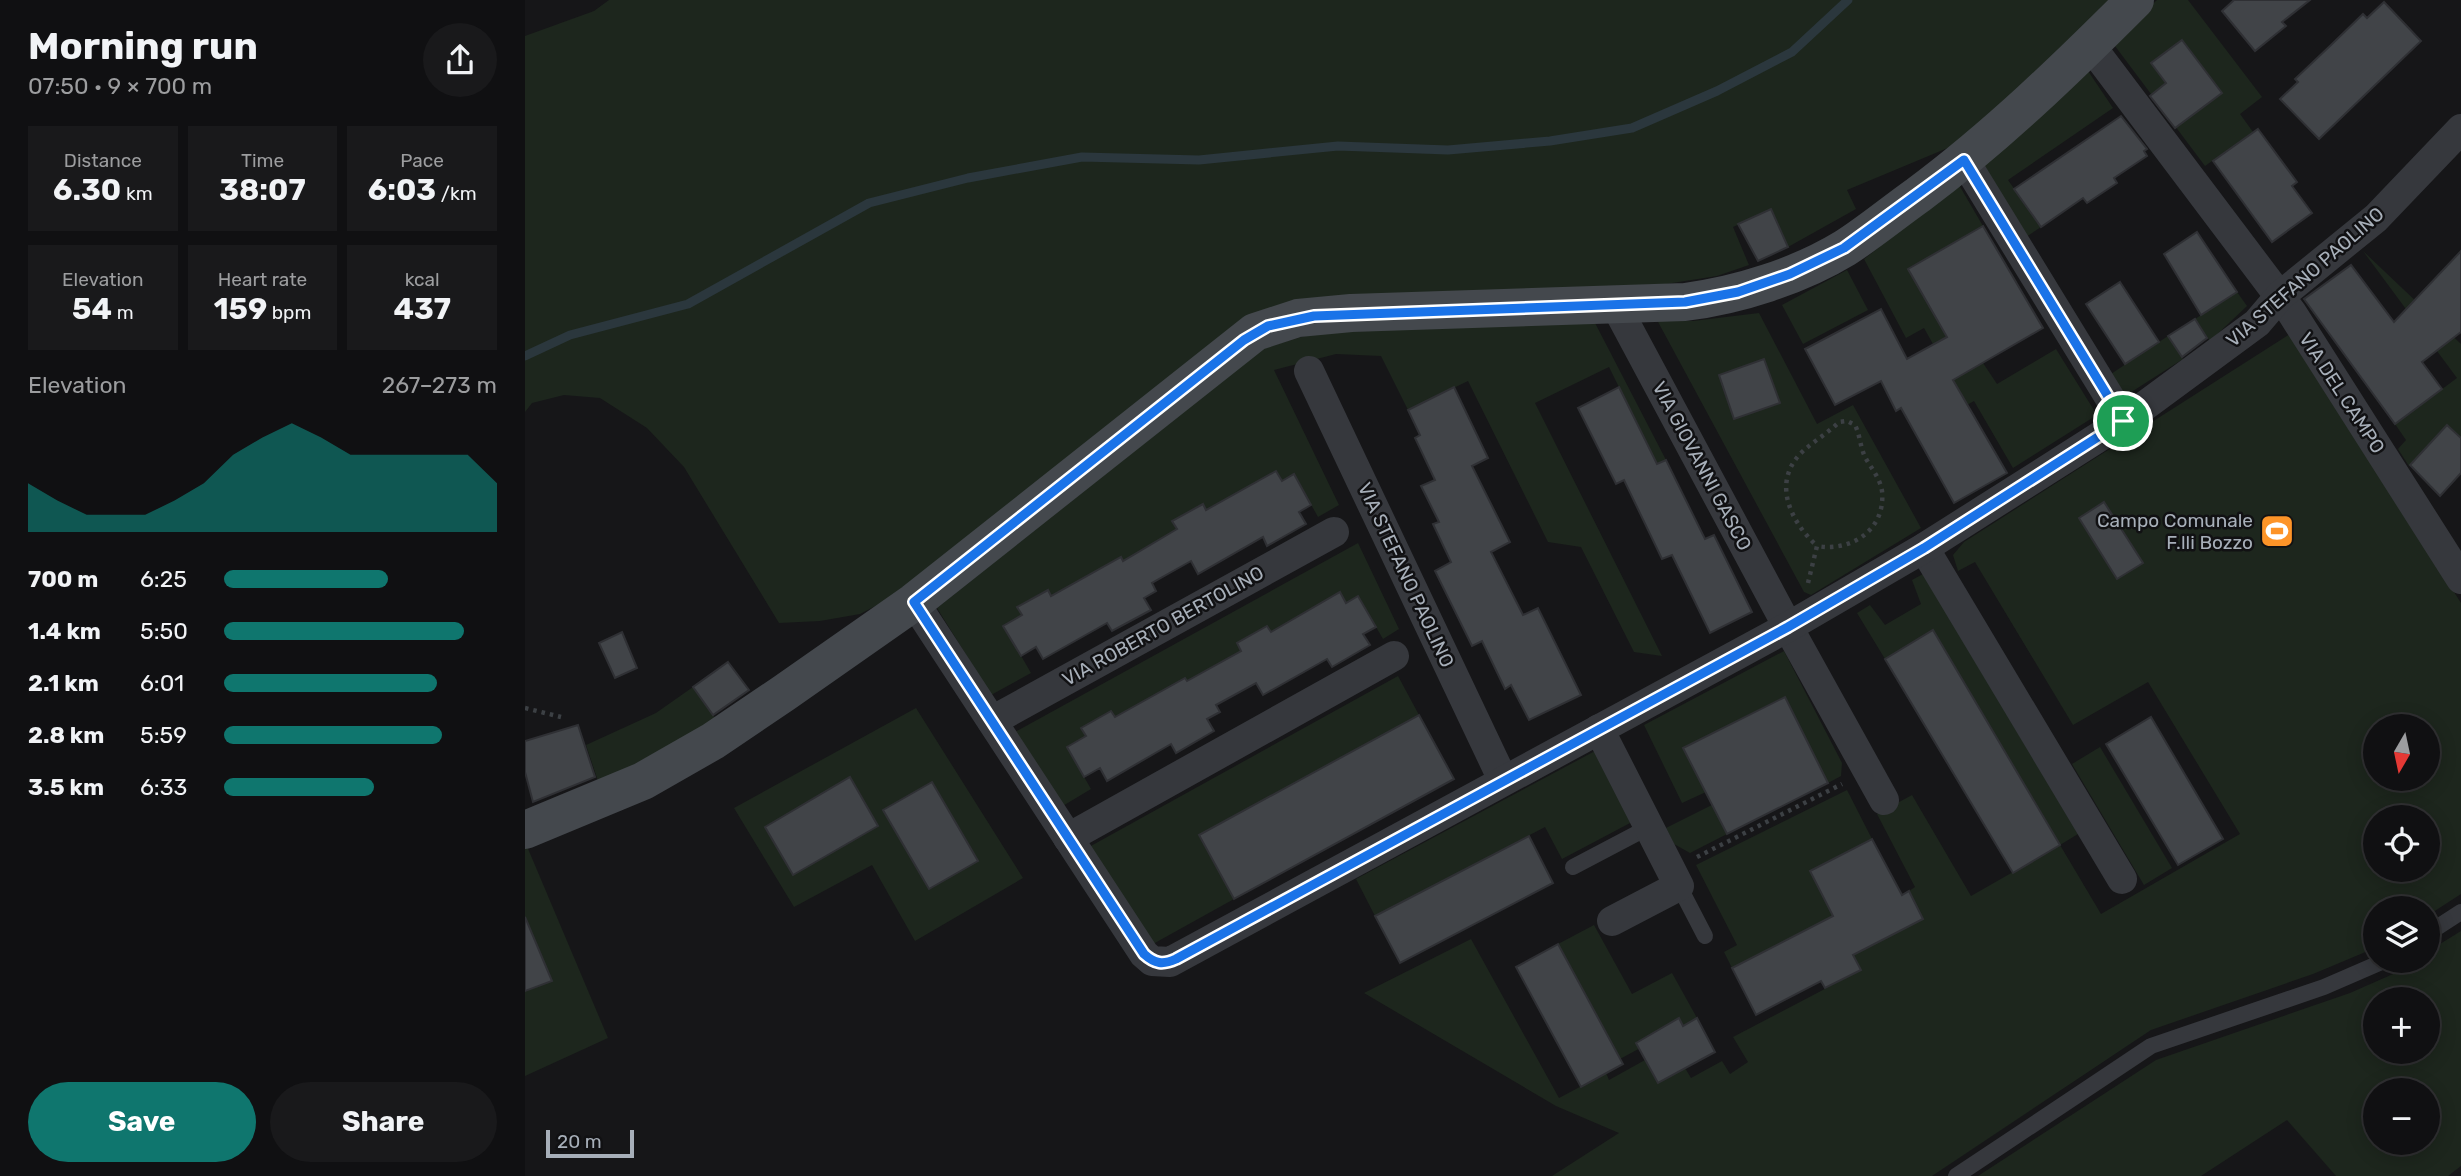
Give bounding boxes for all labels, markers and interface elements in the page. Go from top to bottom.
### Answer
text: Morning run [28,23,258,69]
button: share [423,23,497,97]
text: 07:50 · 9 × 700 m [28,72,212,100]
text: Distance [64,149,142,172]
text: Time [241,149,284,172]
text: Pace [400,149,444,172]
text: 6.30 [53,172,121,208]
text: 38:07 [219,172,306,208]
text: 6:03 [368,172,436,208]
text: km [121,182,153,205]
text: /km [436,182,477,205]
street label: VIA STEFANO PAOLINO [2222,202,2388,352]
text: Elevation [62,268,144,291]
text: Heart rate [218,268,307,291]
text: kcal [405,268,440,291]
text: 54 [72,291,112,327]
text: 159 [214,291,267,327]
text: 437 [393,291,451,327]
text: m [112,301,134,324]
text: bpm [267,301,311,324]
street label: VIA DEL CAMPO [2294,328,2390,458]
text: Elevation [28,371,127,399]
text: 267–273 m [382,371,497,399]
street label: VIA GIOVANNI GASCO [1648,378,1756,554]
pin [2093,391,2153,451]
icon: arrive [2104,402,2142,440]
street label: VIA STEFANO PAOLINO [1353,479,1459,671]
place label: Campo Comunale F.lli Bozzo [2097,509,2253,554]
sports icon: Campo Comunale F.lli Bozzo [2258,512,2296,550]
street label: VIA ROBERTO BERTOLINO [1058,561,1268,691]
text: 700 m [28,565,98,593]
text: 6:25 [140,565,187,593]
text: 1.4 km [28,617,101,645]
text: 5:50 [140,617,188,645]
text: 2.1 km [28,669,99,697]
text: 6:01 [140,669,184,697]
north arrow [2363,714,2439,791]
map controls [2363,714,2440,1155]
text: 2.8 km [28,721,104,749]
text: 5:59 [140,721,187,749]
text: 3.5 km [28,773,104,801]
text: 6:33 [140,773,187,801]
button: locate [2363,805,2440,882]
button: layers [2363,896,2440,973]
button: + [2363,987,2440,1064]
button: − [2363,1078,2440,1155]
button: Save [28,1082,256,1162]
button: Share [270,1082,497,1162]
scale bar [546,1127,633,1159]
text: 20 m [557,1130,602,1153]

